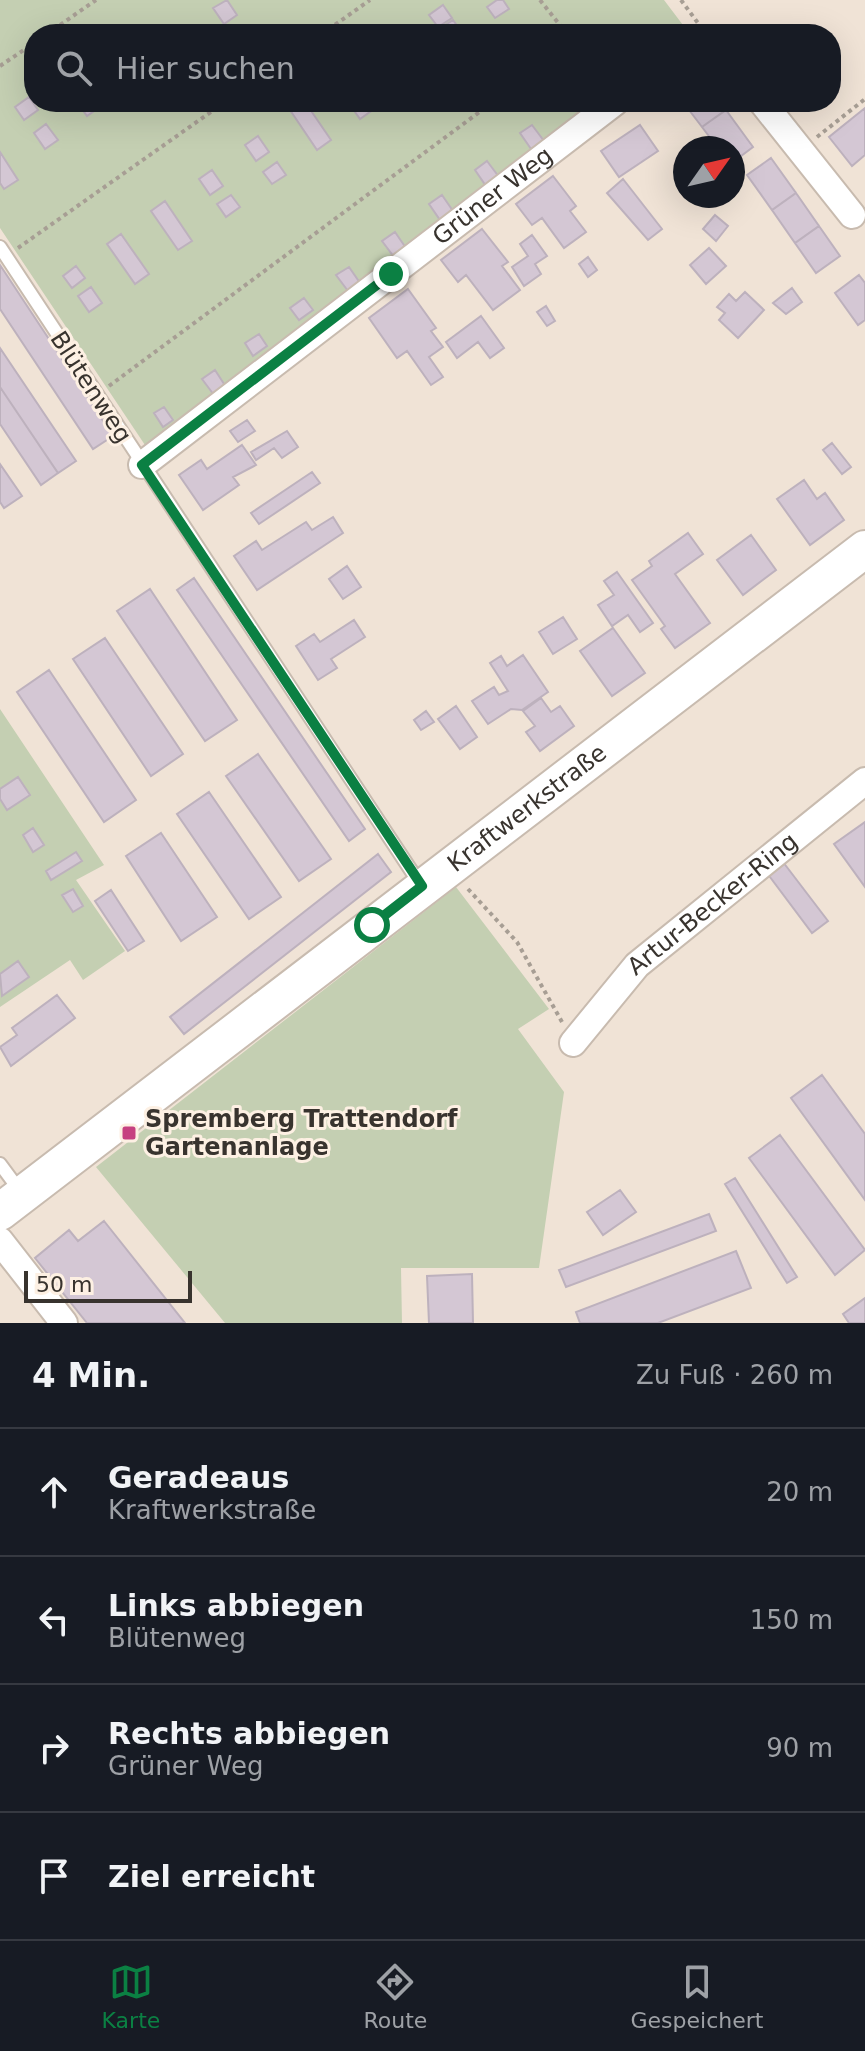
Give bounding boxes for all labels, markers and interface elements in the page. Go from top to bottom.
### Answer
search box [24,24,841,112]
icon: search [52,46,96,90]
text: Hier suchen [116,51,295,86]
north arrow [673,136,745,208]
street label: Grüner Weg [427,141,558,251]
route end [373,256,409,292]
street label: Blütenweg [45,326,137,448]
street label: Kraftwerkstraße [442,738,612,878]
street label: Artur-Becker-Ring [622,827,803,981]
route start [354,907,390,943]
place label: Spremberg Trattendorf Gartenanlage [145,1105,458,1161]
marker: Spremberg Trattendorf Gartenanlage [120,1124,138,1142]
scale bar [24,1267,192,1303]
text: 50 m [36,1272,92,1297]
text: 4 Min. [32,1355,150,1395]
text: Zu Fuß · 260 m [636,1360,833,1390]
text: Geradeaus [108,1460,289,1495]
icon: ahead [32,1470,76,1514]
text: 20 m [766,1477,833,1507]
text: Kraftwerkstraße [108,1495,316,1525]
text: Links abbiegen [108,1588,364,1623]
icon: left [32,1598,76,1642]
text: 150 m [750,1605,833,1635]
text: Blütenweg [108,1623,246,1653]
text: Rechts abbiegen [108,1716,390,1751]
icon: right [32,1726,76,1770]
text: 90 m [766,1733,833,1763]
text: Grüner Weg [108,1751,263,1781]
icon: arrive [32,1854,76,1898]
text: Ziel erreicht [108,1859,315,1894]
tab: Karte [102,1960,160,2033]
tab: Route [363,1960,427,2033]
tab: Gespeichert [631,1960,763,2033]

